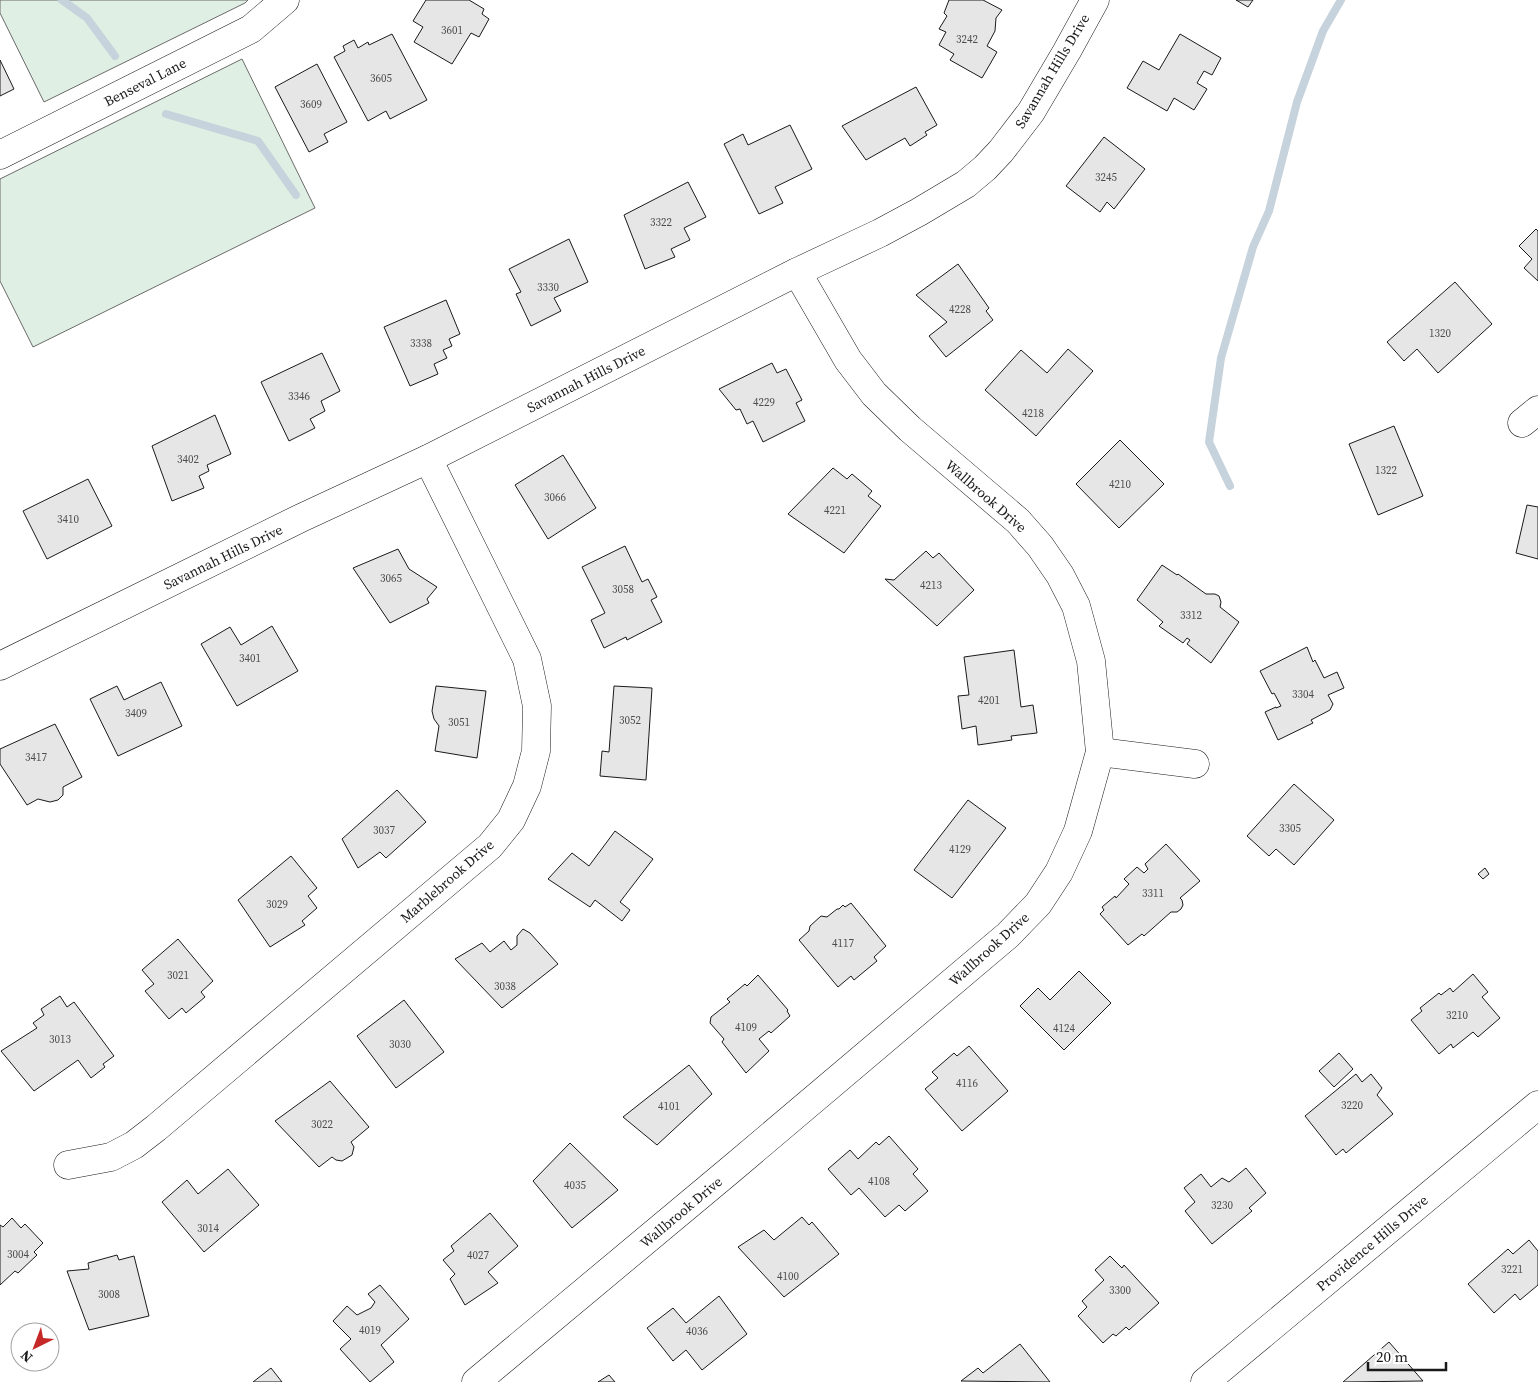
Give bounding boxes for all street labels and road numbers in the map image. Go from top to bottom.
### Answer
street label: Savannah Hills Drive [1010,10,1094,132]
street label: Benseval Lane [100,53,190,111]
street label: Savannah Hills Drive [523,341,649,417]
street label: Wallbrook Drive [941,455,1031,537]
street label: Savannah Hills Drive [160,519,286,595]
street label: Marblebrook Drive [396,835,498,927]
street label: Wallbrook Drive [945,908,1033,990]
street label: Wallbrook Drive [636,1172,726,1252]
street label: Providence Hills Drive [1312,1190,1432,1296]

